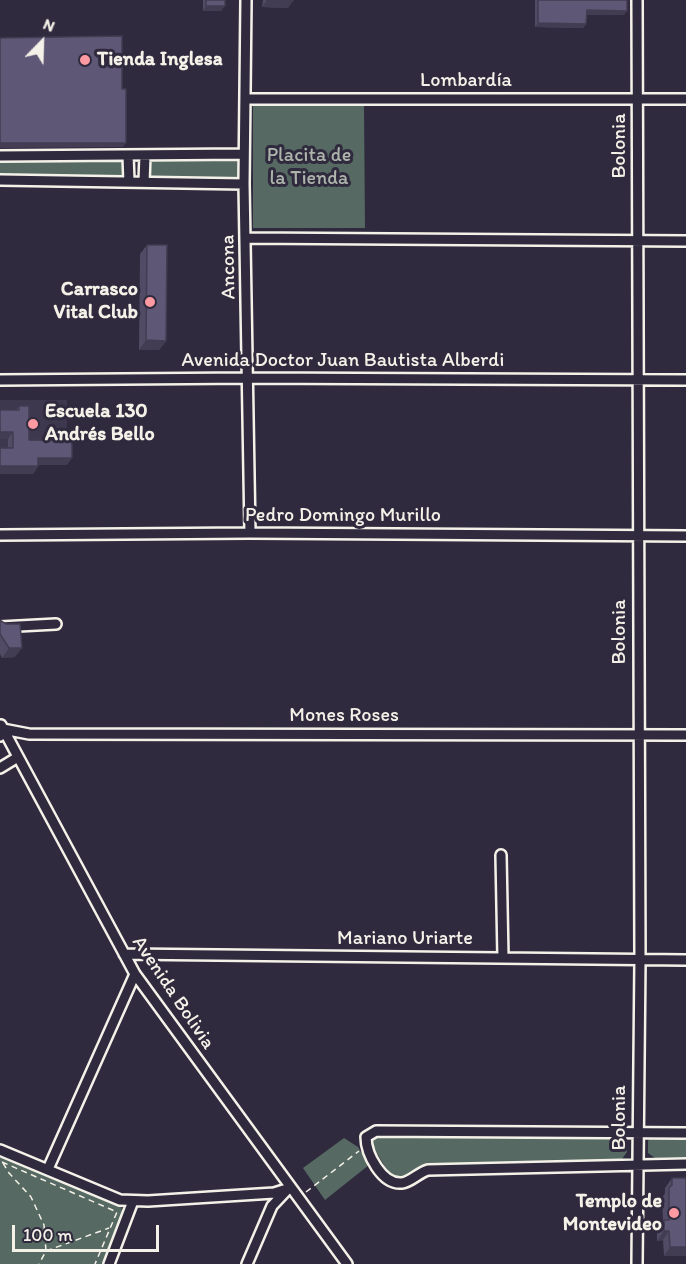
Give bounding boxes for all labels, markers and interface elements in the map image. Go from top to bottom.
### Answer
north arrow [12,12,72,72]
text: N [41,14,58,36]
place label: Tienda Inglesa [97,48,223,72]
marker: Tienda Inglesa [78,53,92,67]
street label: Lombardía [420,69,512,93]
street label: Bolonia [608,113,632,179]
park label: Placita de la Tienda [267,144,351,191]
street label: Ancona [216,234,242,300]
place label: Carrasco Vital Club [54,278,138,325]
marker: Carrasco Vital Club [143,295,157,309]
street label: Avenida Doctor Juan Bautista Alberdi [182,349,504,373]
place label: Escuela 130 Andrés Bello [45,400,155,447]
marker: Escuela 130 Andrés Bello [26,417,40,431]
street label: Pedro Domingo Murillo [245,504,441,528]
street label: Bolonia [608,599,632,665]
street label: Mones Roses [289,704,399,728]
street label: Mariano Uriarte [337,927,473,951]
street label: Avenida Bolivia [126,932,220,1054]
street label: Bolonia [608,1085,632,1151]
place label: Templo de Montevideo [563,1190,662,1237]
marker: Templo de Montevideo [667,1206,681,1220]
scale bar [15,1213,162,1251]
text: 100 m [23,1224,73,1246]

